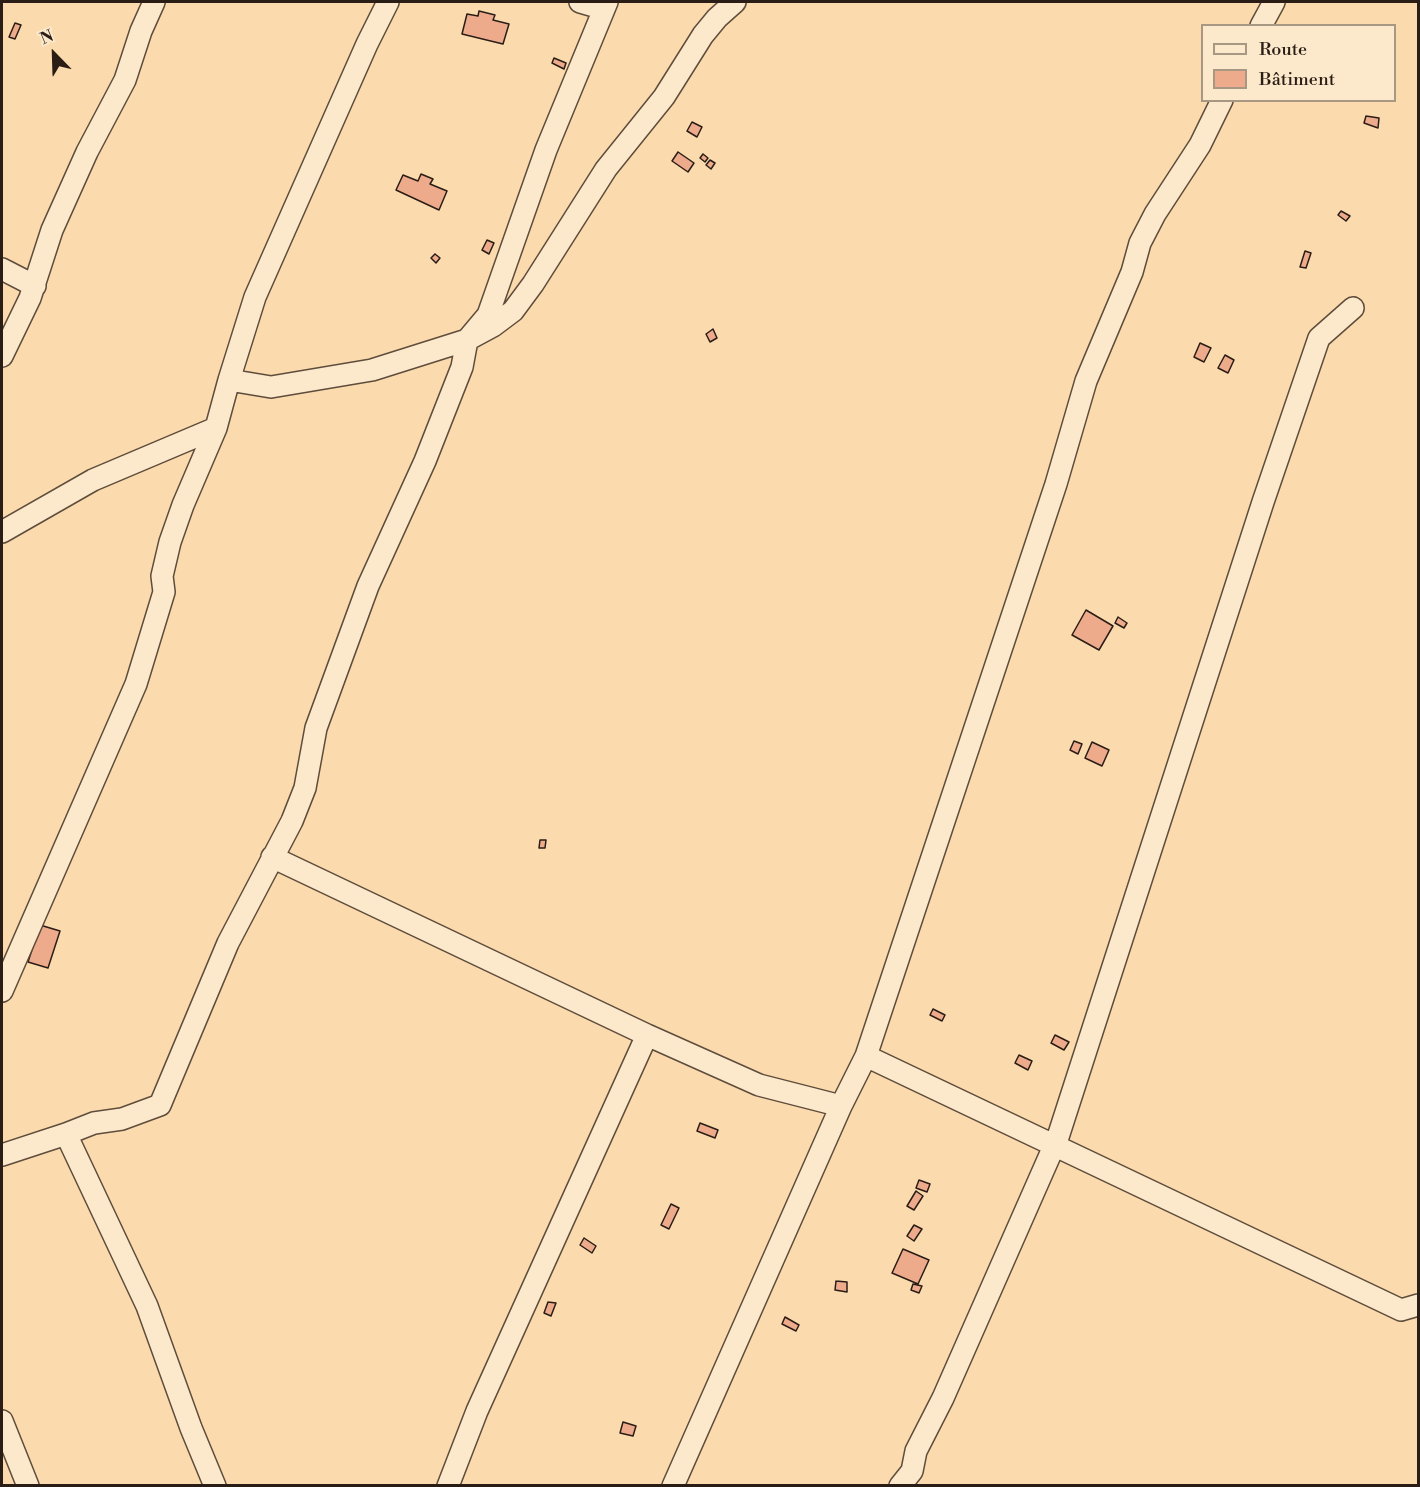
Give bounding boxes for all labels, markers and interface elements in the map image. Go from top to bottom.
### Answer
north arrow [24,24,84,84]
legend [1201,24,1396,102]
text: N [37,26,57,49]
text: Route [1259,38,1307,61]
text: Bâtiment [1259,68,1335,91]

